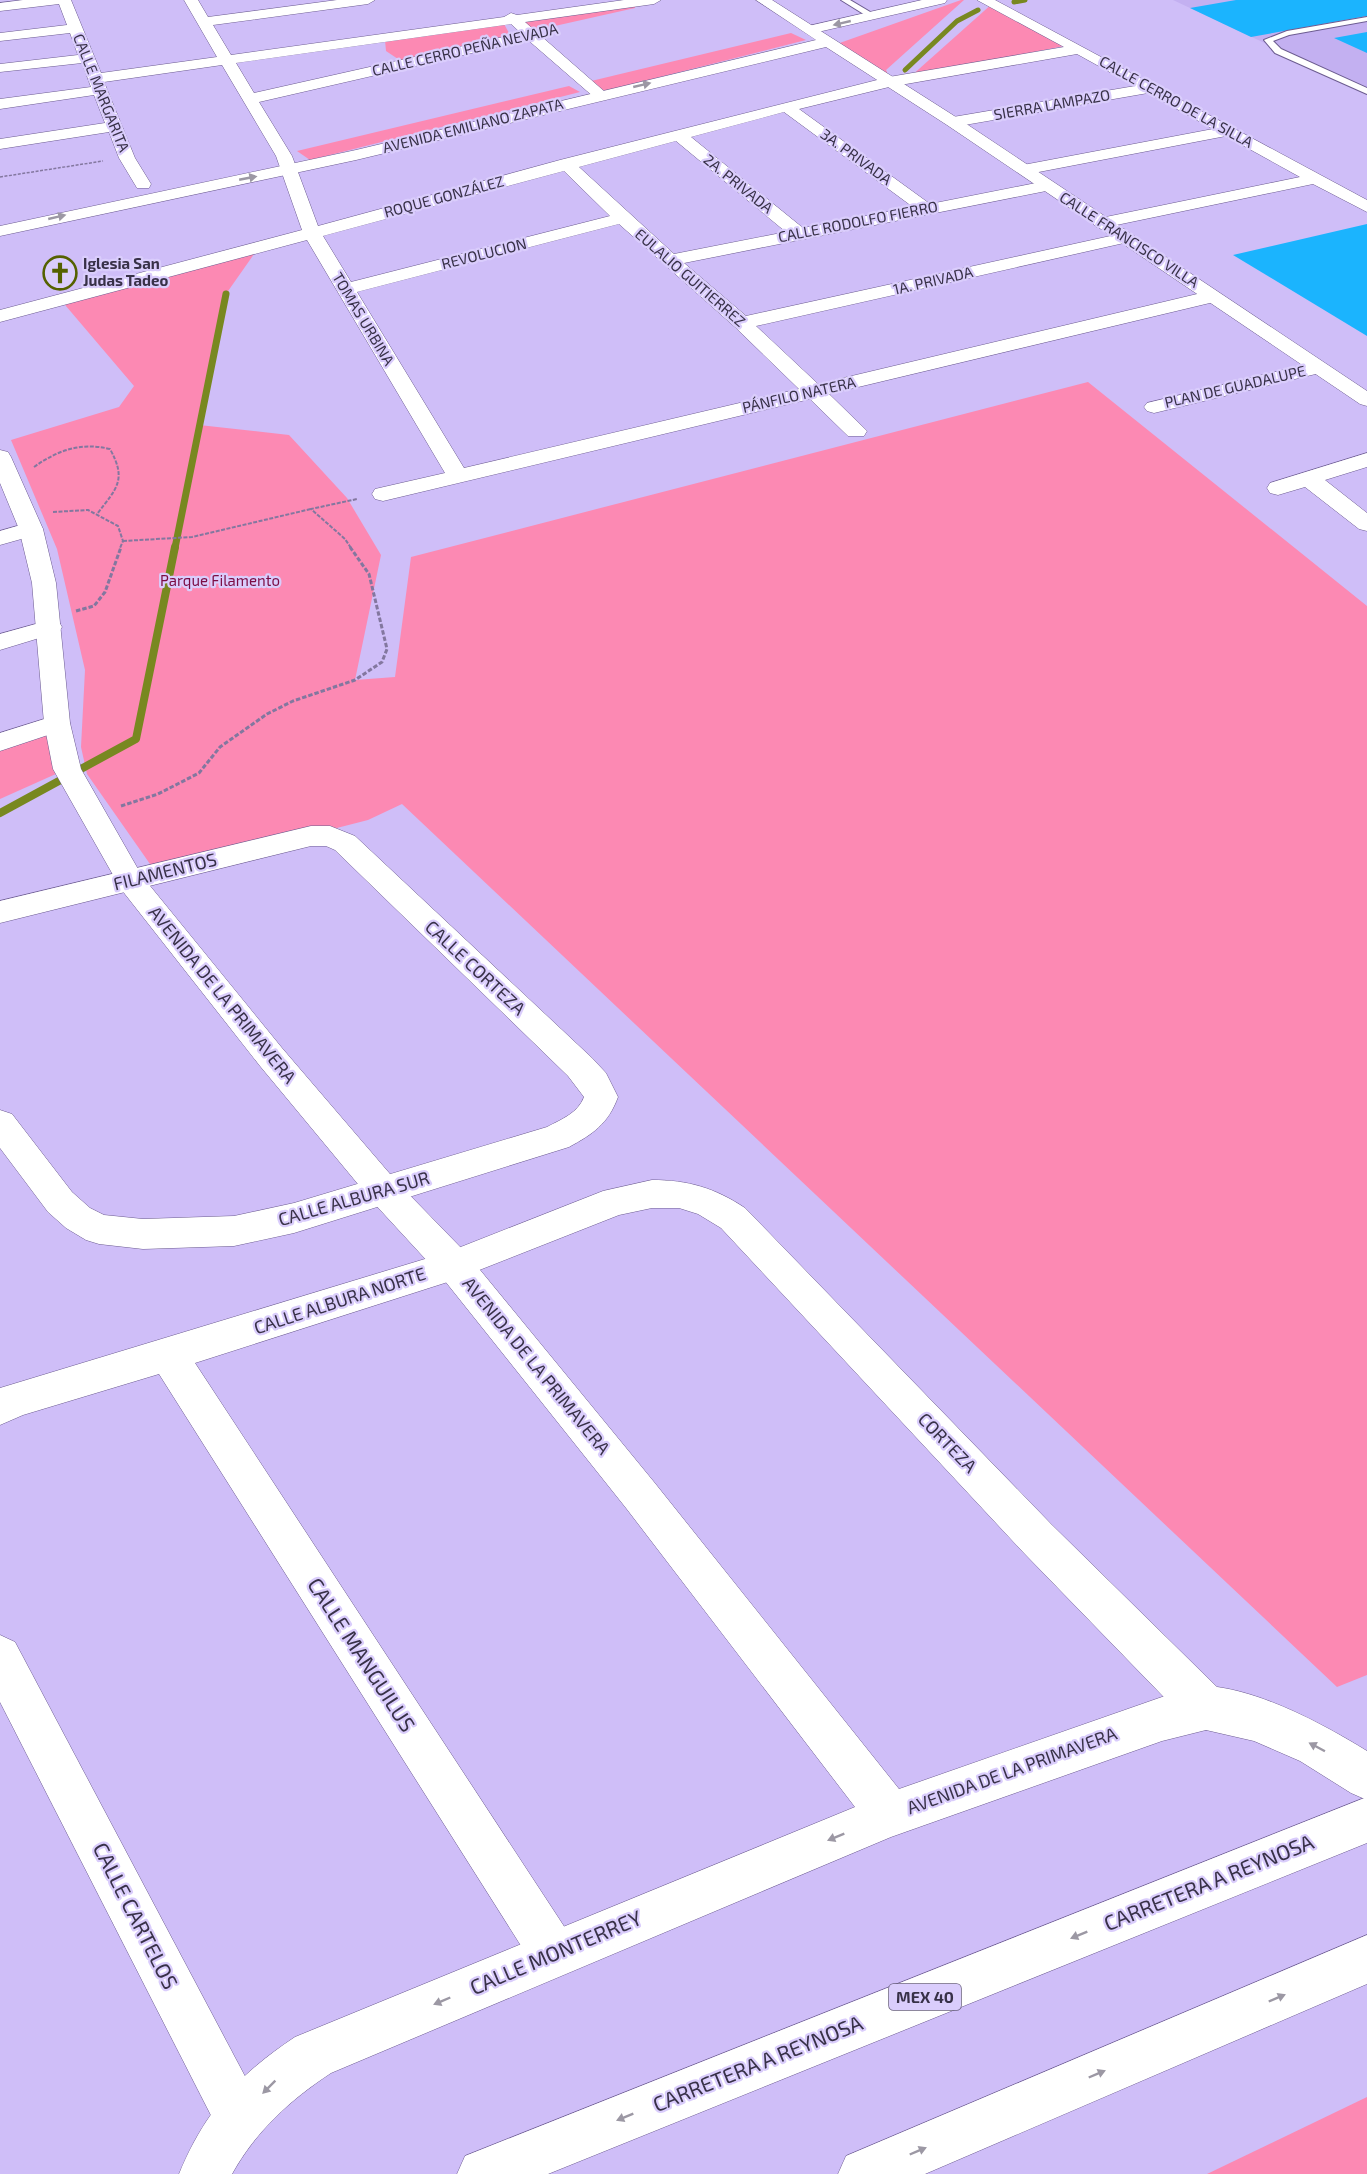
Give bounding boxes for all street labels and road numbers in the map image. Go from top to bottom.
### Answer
street label: CALLE CERRO PEÑA NEVADA [370,19,560,79]
street label: CALLE MARGARITA [70,31,134,155]
street label: CALLE CERRO DE LA SILLA [1097,51,1257,151]
street label: SIERRA LAMPAZO [992,85,1111,123]
street label: AVENIDA EMILIANO ZAPATA [381,94,565,156]
street label: 3A. PRIVADA [817,124,896,188]
street label: 2A. PRIVADA [700,150,777,217]
street label: ROQUE GONZÁLEZ [382,171,506,222]
street label: CALLE FRANCISCO VILLA [1057,187,1203,291]
street label: CALLE RODOLFO FIERRO [776,197,939,245]
street label: EULALIO GUITIERREZ [632,224,749,330]
street label: REVOLUCION [439,234,528,272]
street label: 1A. PRIVADA [891,262,975,298]
street label: TOMAS URBINA [329,269,399,369]
street label: PLAN DE GUADALUPE [1163,361,1307,411]
street label: PÁNFILO NATERA [740,372,858,416]
street label: FILAMENTOS [111,848,219,894]
street label: AVENIDA DE LA PRIMAVERA [144,901,302,1088]
street label: CALLE CORTEZA [421,915,531,1020]
street label: CALLE ALBURA SUR [276,1166,432,1230]
street label: CALLE ALBURA NORTE [251,1262,428,1338]
street label: AVENIDA DE LA PRIMAVERA [458,1272,616,1459]
street label: CORTEZA [914,1408,982,1477]
street label: CALLE MANGUILUS [303,1573,421,1736]
street label: AVENIDA DE LA PRIMAVERA [904,1721,1120,1818]
street label: CARRETERA A REYNOSA [1100,1828,1317,1935]
street label: CALLE CARTELOS [89,1838,184,1993]
street label: CALLE MONTERREY [466,1904,645,1999]
road number: MEX 40 [889,1984,961,2010]
street label: CARRETERA A REYNOSA [649,2009,866,2116]

